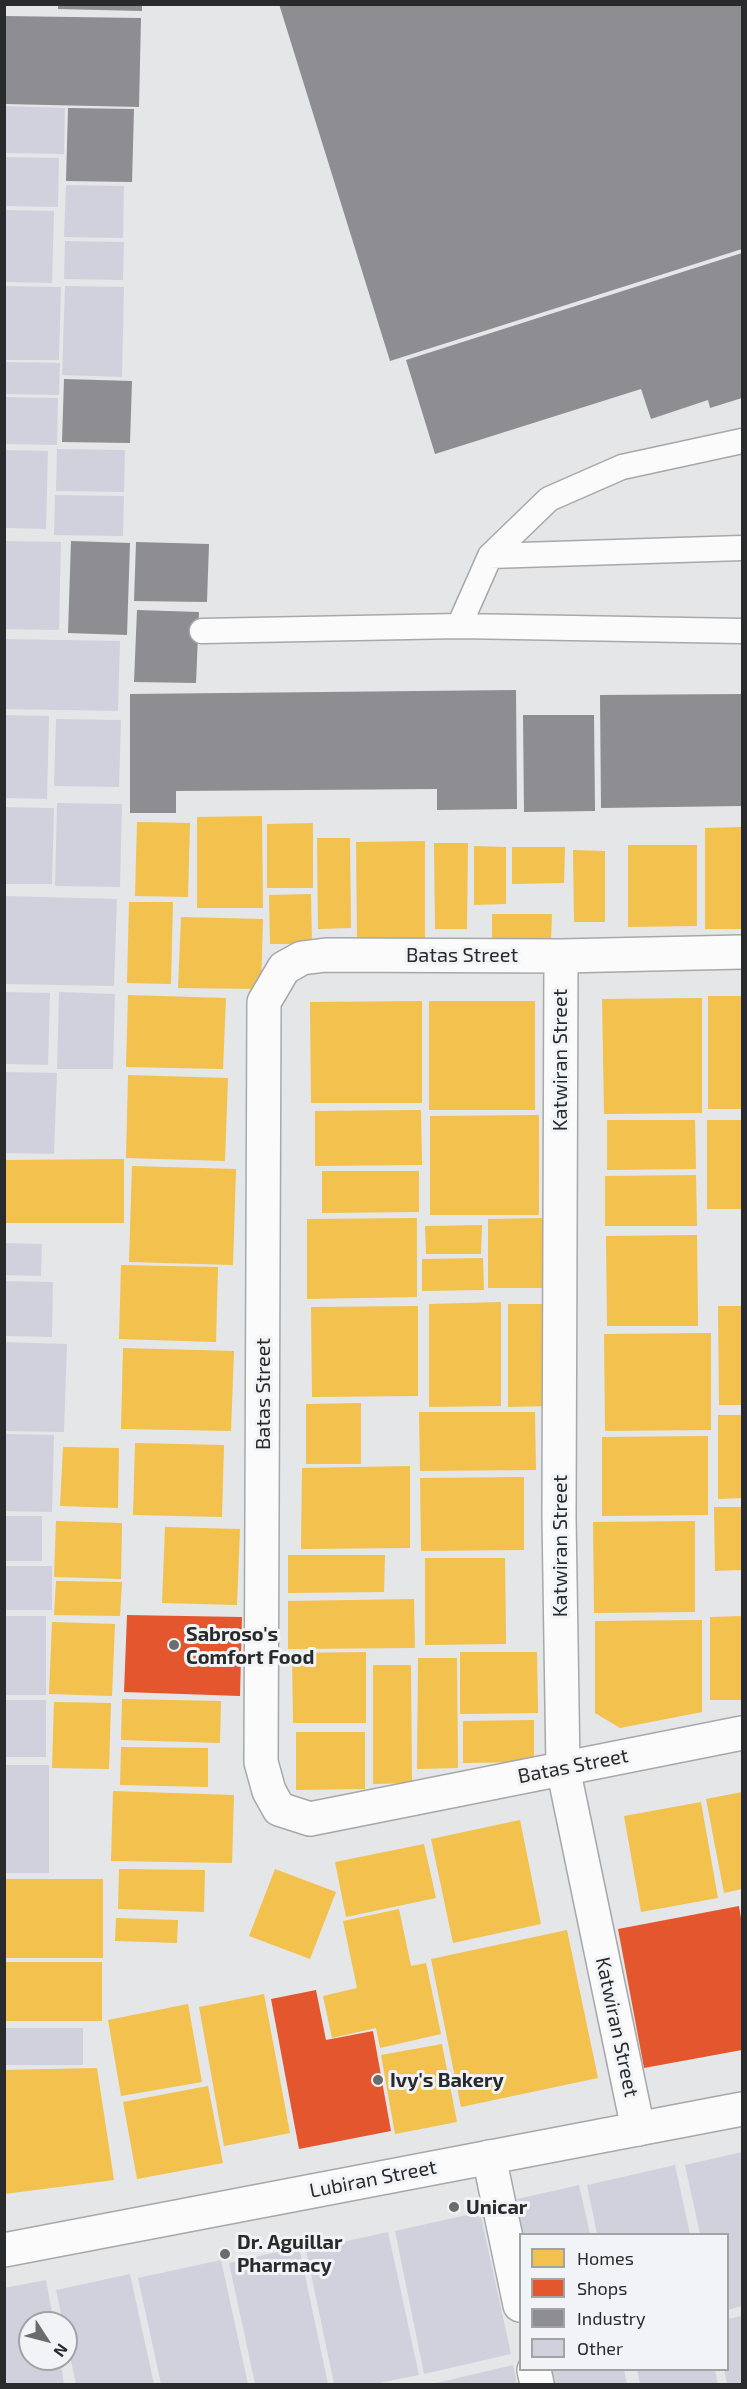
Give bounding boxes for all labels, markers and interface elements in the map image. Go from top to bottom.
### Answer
street label: Batas Street [406,943,518,967]
street label: Katwiran Street [548,989,572,1131]
street label: Batas Street [251,1338,275,1450]
street label: Katwiran Street [548,1475,572,1617]
place label: Sabroso's Comfort Food [186,1622,314,1669]
marker: Sabroso's Comfort Food [167,1638,181,1652]
street label: Batas Street [516,1744,630,1788]
street label: Katwiran Street [590,1955,644,2099]
place label: Ivy's Bakery [390,2068,504,2092]
marker: Ivy's Bakery [371,2073,385,2087]
street label: Lubiran Street [308,2155,438,2203]
place label: Unicar [466,2195,527,2219]
marker: Unicar [447,2200,461,2214]
place label: Dr. Aguillar Pharmacy [237,2230,342,2277]
legend [519,2233,729,2371]
marker: Dr. Aguillar Pharmacy [218,2247,232,2261]
text: Homes [577,2247,634,2269]
text: Shops [577,2277,627,2299]
text: Industry [577,2307,646,2329]
north arrow [18,2311,78,2371]
text: Other [577,2337,623,2359]
text: N [50,2340,72,2361]

